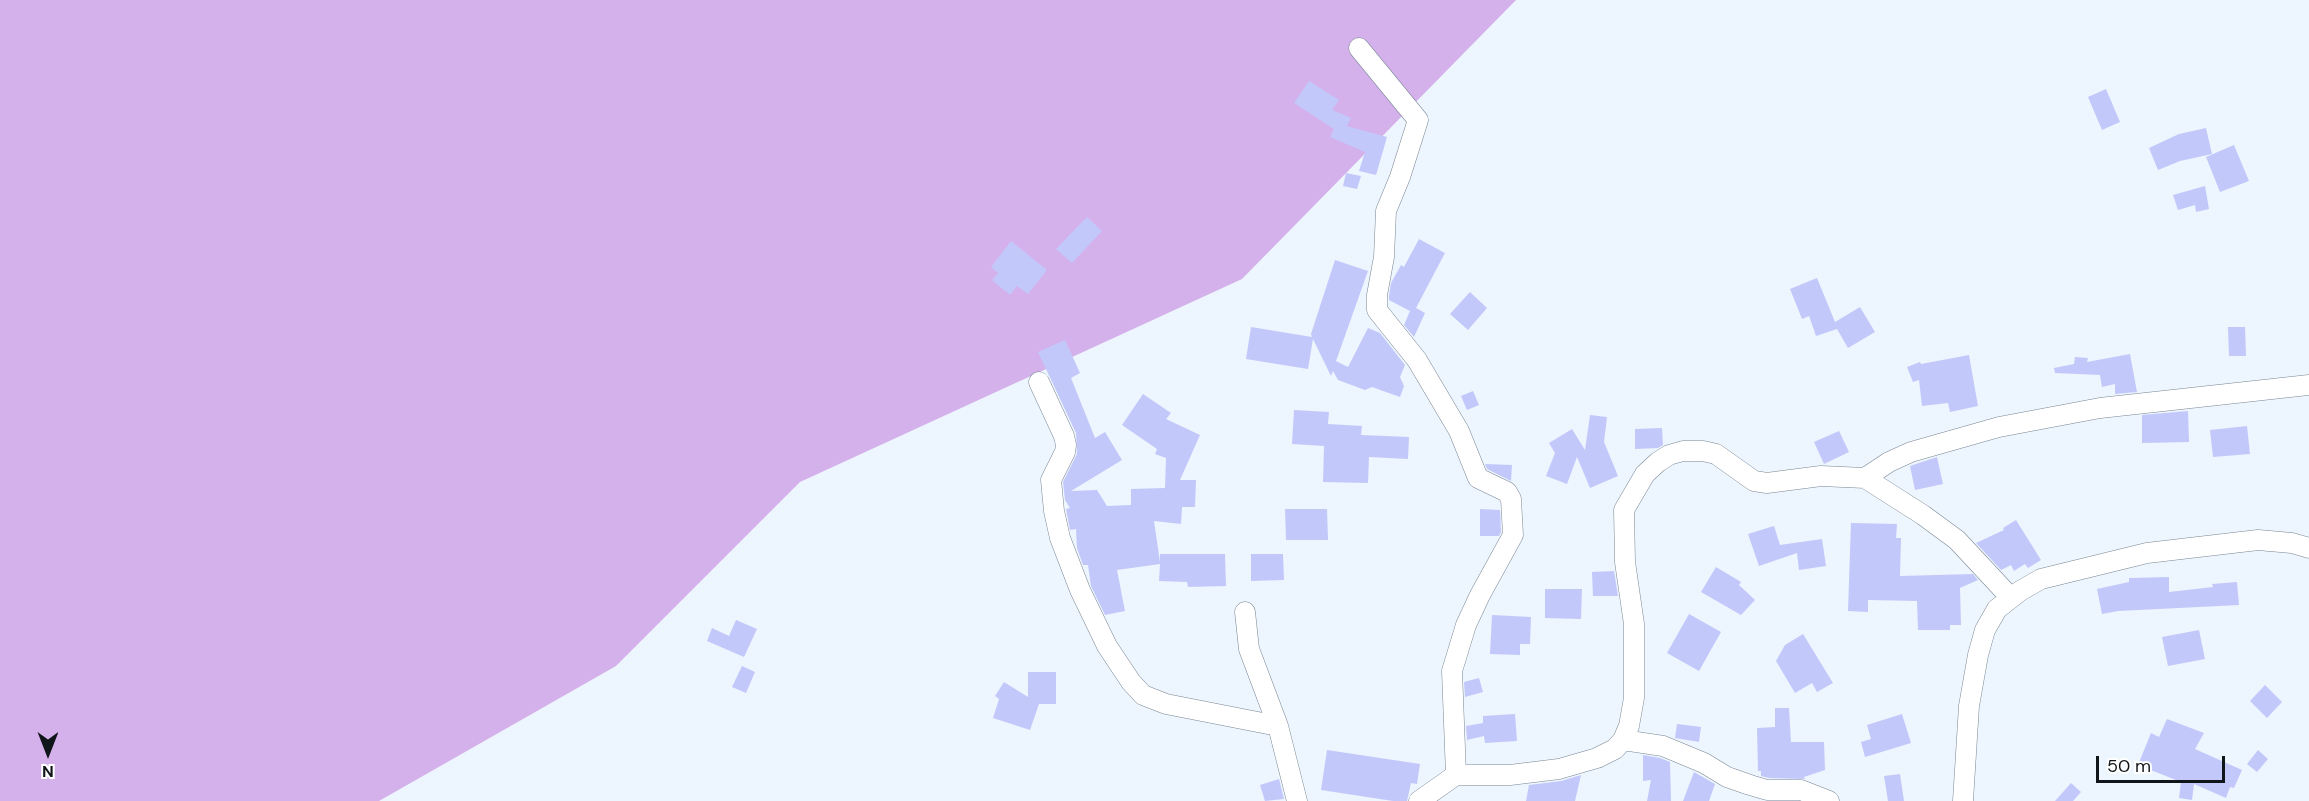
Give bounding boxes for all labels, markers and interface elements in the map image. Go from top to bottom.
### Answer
north arrow [18,723,78,783]
scale bar [2099,744,2228,782]
text: 50 m [2107,754,2151,778]
text: N [42,761,54,782]

